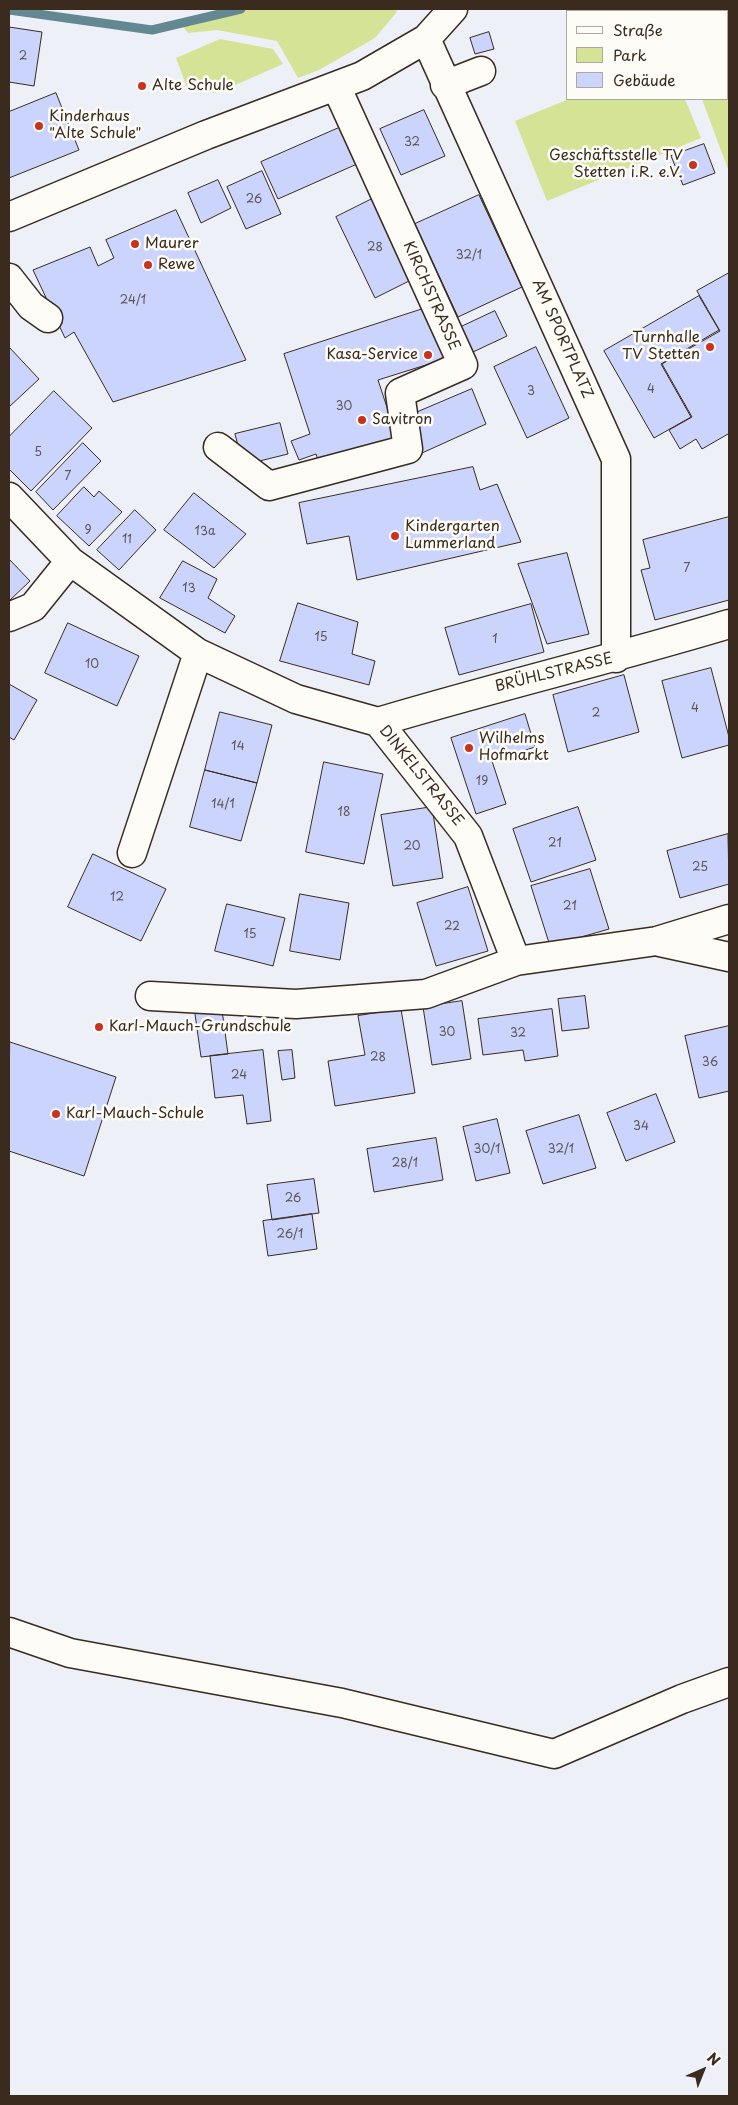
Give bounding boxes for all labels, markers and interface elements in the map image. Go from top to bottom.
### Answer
legend [566,10,728,100]
text: Straße [613,18,663,41]
text: Park [613,43,647,66]
house number: 2 [19,50,27,64]
text: Gebäude [613,68,675,91]
place label: Alte Schule [152,77,234,95]
marker: Alte Schule [136,80,148,92]
place label: Kinderhaus "Alte Schule" [49,108,141,143]
marker: Kinderhaus "Alte Schule" [33,120,45,132]
house number: 32 [404,136,420,150]
place label: Geschäftsstelle TV Stetten i.R. e.V. [549,147,683,182]
marker: Geschäftsstelle TV Stetten i.R. e.V. [687,159,699,171]
house number: 26 [246,193,262,207]
place label: Maurer [145,235,199,253]
marker: Maurer [129,238,141,250]
street label: KIRCHSTRASSE [399,239,463,353]
house number: 28 [367,241,383,255]
house number: 32/1 [456,249,482,263]
place label: Rewe [158,256,195,274]
marker: Rewe [142,259,154,271]
street label: AM SPORTPLATZ [528,277,596,401]
house number: 24/1 [120,294,146,308]
place label: Turnhalle TV Stetten [622,329,700,364]
marker: Turnhalle TV Stetten [704,341,716,353]
place label: Kasa-Service [326,346,418,364]
marker: Kasa-Service [422,349,434,361]
house number: 4 [647,383,655,397]
house number: 3 [527,385,535,399]
house number: 30 [336,400,352,414]
place label: Savitron [372,411,432,429]
marker: Savitron [356,414,368,426]
house number: 5 [34,446,42,460]
house number: 7 [65,470,71,484]
place label: Kindergarten Lummerland [405,518,500,553]
house number: 9 [84,524,92,538]
house number: 13a [195,525,215,539]
marker: Kindergarten Lummerland [389,530,401,542]
house number: 11 [122,533,132,547]
house number: 7 [684,562,690,576]
house number: 13 [182,582,196,596]
house number: 15 [314,631,328,645]
house number: 1 [492,633,498,647]
street label: BRÜHLSTRASSE [493,650,615,696]
house number: 10 [85,658,99,672]
house number: 4 [691,702,699,716]
house number: 2 [592,707,600,721]
street label: DINKELSTRASSE [375,722,467,830]
place label: Wilhelms Hofmarkt [479,730,549,765]
house number: 14 [231,740,245,754]
marker: Wilhelms Hofmarkt [463,742,475,754]
house number: 19 [476,775,488,789]
house number: 14/1 [211,798,235,812]
house number: 18 [338,806,350,820]
house number: 21 [548,837,562,851]
house number: 20 [403,840,421,854]
house number: 25 [692,861,708,875]
house number: 12 [110,891,124,905]
house number: 21 [563,900,577,914]
house number: 22 [444,920,460,934]
house number: 15 [243,928,257,942]
place label: Karl-Mauch-Grundschule [109,1018,291,1036]
marker: Karl-Mauch-Grundschule [93,1021,105,1033]
house number: 30 [439,1026,455,1040]
house number: 32 [510,1027,526,1041]
house number: 28 [370,1051,386,1065]
house number: 36 [702,1056,718,1070]
house number: 24 [231,1069,247,1083]
place label: Karl-Mauch-Schule [66,1105,204,1123]
marker: Karl-Mauch-Schule [50,1108,62,1120]
house number: 34 [633,1120,649,1134]
house number: 30/1 [474,1143,500,1157]
house number: 32/1 [548,1143,574,1157]
house number: 28/1 [392,1157,418,1171]
house number: 26 [285,1192,301,1206]
house number: 26/1 [277,1228,303,1242]
north arrow [678,2045,728,2095]
text: N [702,2047,725,2070]

